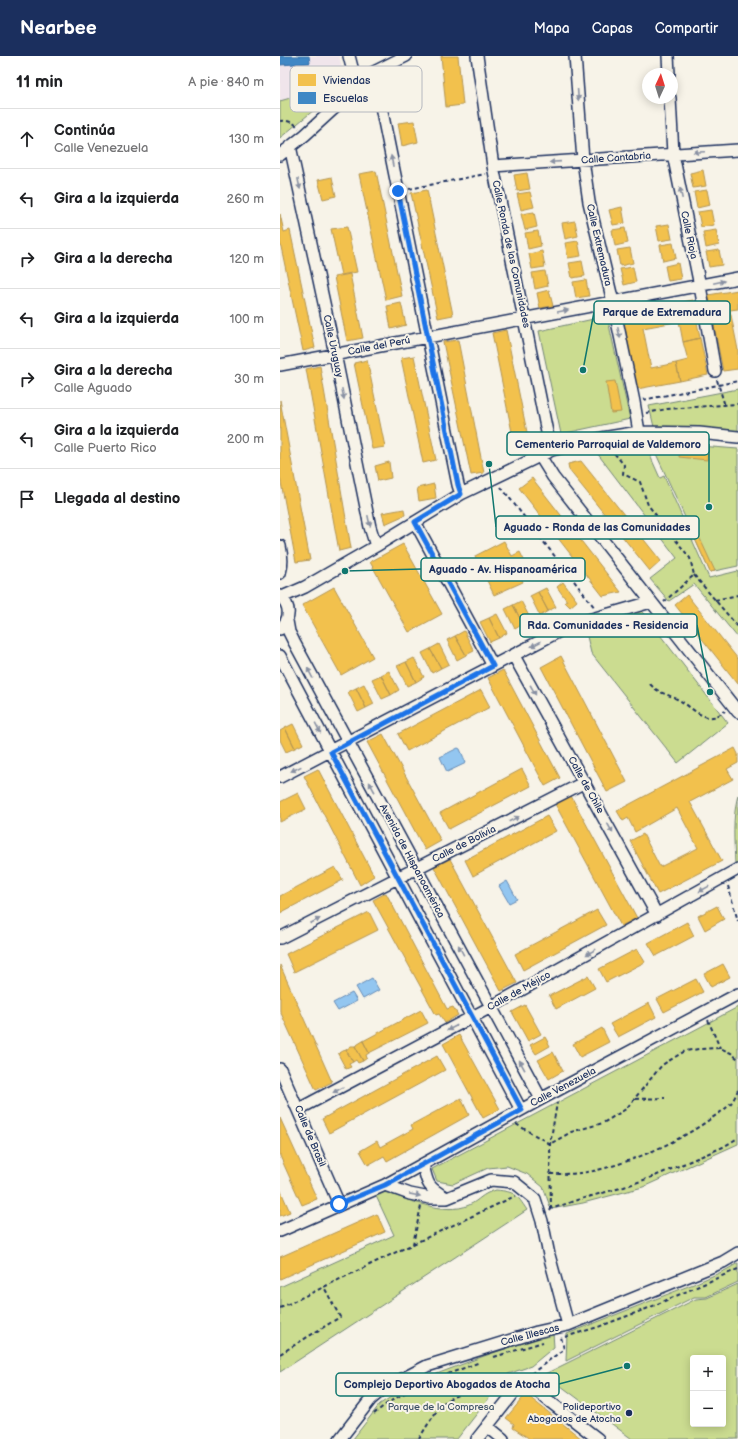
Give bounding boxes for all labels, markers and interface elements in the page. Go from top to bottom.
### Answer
text: Nearbee [20,17,97,40]
text: Mapa [534,20,570,37]
text: Capas [592,20,633,37]
text: Compartir [655,20,718,37]
legend [290,66,422,112]
north arrow [642,68,678,104]
text: 11 min [16,72,63,92]
text: A pie · 840 m [188,74,264,90]
text: Viviendas [323,74,371,87]
one-way arrow [575,89,582,101]
text: Escuelas [323,92,369,105]
text: Continúa [54,121,115,140]
icon: ahead [16,128,38,150]
text: 130 m [229,131,264,147]
text: Calle Venezuela [54,140,148,156]
one-way arrow [693,149,705,156]
street label: Calle Cantabria [581,150,652,166]
one-way arrow [388,155,394,167]
one-way arrow [548,159,561,165]
one-way arrow [296,178,302,191]
street label: Calle Ronda de las Comunidades [489,179,533,329]
route end [389,182,407,200]
one-way arrow [677,187,683,199]
icon: left [16,188,38,210]
text: Gira a la izquierda [54,189,179,208]
text: 260 m [226,191,264,207]
street label: Calle Extremadura [584,203,614,287]
street label: Calle Rioja [678,210,700,260]
icon: right [16,248,38,270]
text: Gira a la derecha [54,249,173,268]
text: 120 m [229,251,264,267]
one-way arrow [713,279,725,285]
callout: Parque de Extremadura [594,301,730,324]
text: Parque de Extremadura [602,306,722,319]
icon: left [16,308,38,330]
one-way arrow [557,308,569,314]
text: Gira a la izquierda [54,309,179,328]
text: 100 m [229,311,264,327]
street label: Calle Uruguay [320,314,346,379]
one-way arrow [617,327,623,339]
street label: Calle del Perú [347,334,411,358]
text: Gira a la derecha [54,361,173,380]
icon: right [16,368,38,390]
text: 30 m [234,371,264,387]
text: Calle Aguado [54,380,132,396]
one-way arrow [340,388,346,400]
text: Gira a la izquierda [54,421,179,440]
icon: left [16,428,38,450]
text: 200 m [227,431,264,447]
callout: Cementerio Parroquial de Valdemoro [507,432,709,455]
text: Cementerio Parroquial de Valdemoro [515,438,701,451]
text: Calle Puerto Rico [54,440,157,456]
icon: arrive [16,488,38,510]
text: Llegada al destino [54,489,180,508]
one-way arrow [366,515,372,527]
callout: Aguado - Ronda de las Comunidades [496,516,699,539]
text: Aguado - Ronda de las Comunidades [503,521,691,534]
callout: Aguado - Av. Hispanoamérica [421,558,585,581]
text: Aguado - Av. Hispanoamérica [428,563,577,576]
callout: Rda. Comunidades - Residencia [520,614,697,637]
text: Rda. Comunidades - Residencia [527,619,689,632]
one-way arrow [530,641,542,648]
one-way arrow [307,667,314,678]
one-way arrow [530,684,537,696]
one-way arrow [315,722,321,734]
street label: Calle de Chile [565,754,607,816]
one-way arrow [291,766,302,772]
one-way arrow [369,781,375,793]
street label: Avenida de Hispanoamérica [377,802,447,920]
one-way arrow [508,815,519,822]
one-way arrow [606,822,613,834]
street label: Calle de Bolivia [430,823,498,865]
one-way arrow [698,886,710,892]
one-way arrow [309,918,321,924]
one-way arrow [457,945,464,956]
one-way arrow [585,949,596,955]
street label: Calle de Méjico [485,969,553,1013]
one-way arrow [446,1025,458,1032]
one-way arrow [519,1059,526,1071]
street label: Calle Venezuela [528,1065,598,1109]
one-way arrow [332,1086,343,1093]
street label: Calle de Brasil [292,1103,328,1169]
one-way arrow [409,1192,422,1198]
route start [330,1195,348,1213]
street label: Calle Illescas [499,1321,561,1349]
map controls [690,1355,726,1427]
button: + [690,1355,726,1391]
callout: Complejo Deportivo Abogados de Atocha [336,1373,559,1396]
text: Complejo Deportivo Abogados de Atocha [344,1378,550,1391]
button: − [690,1391,726,1427]
park label: Parque de la Compresa [388,1401,495,1413]
place label: Polideportivo Abogados de Atocha [528,1401,621,1425]
marker: Polideportivo Abogados de Atocha [624,1408,634,1418]

